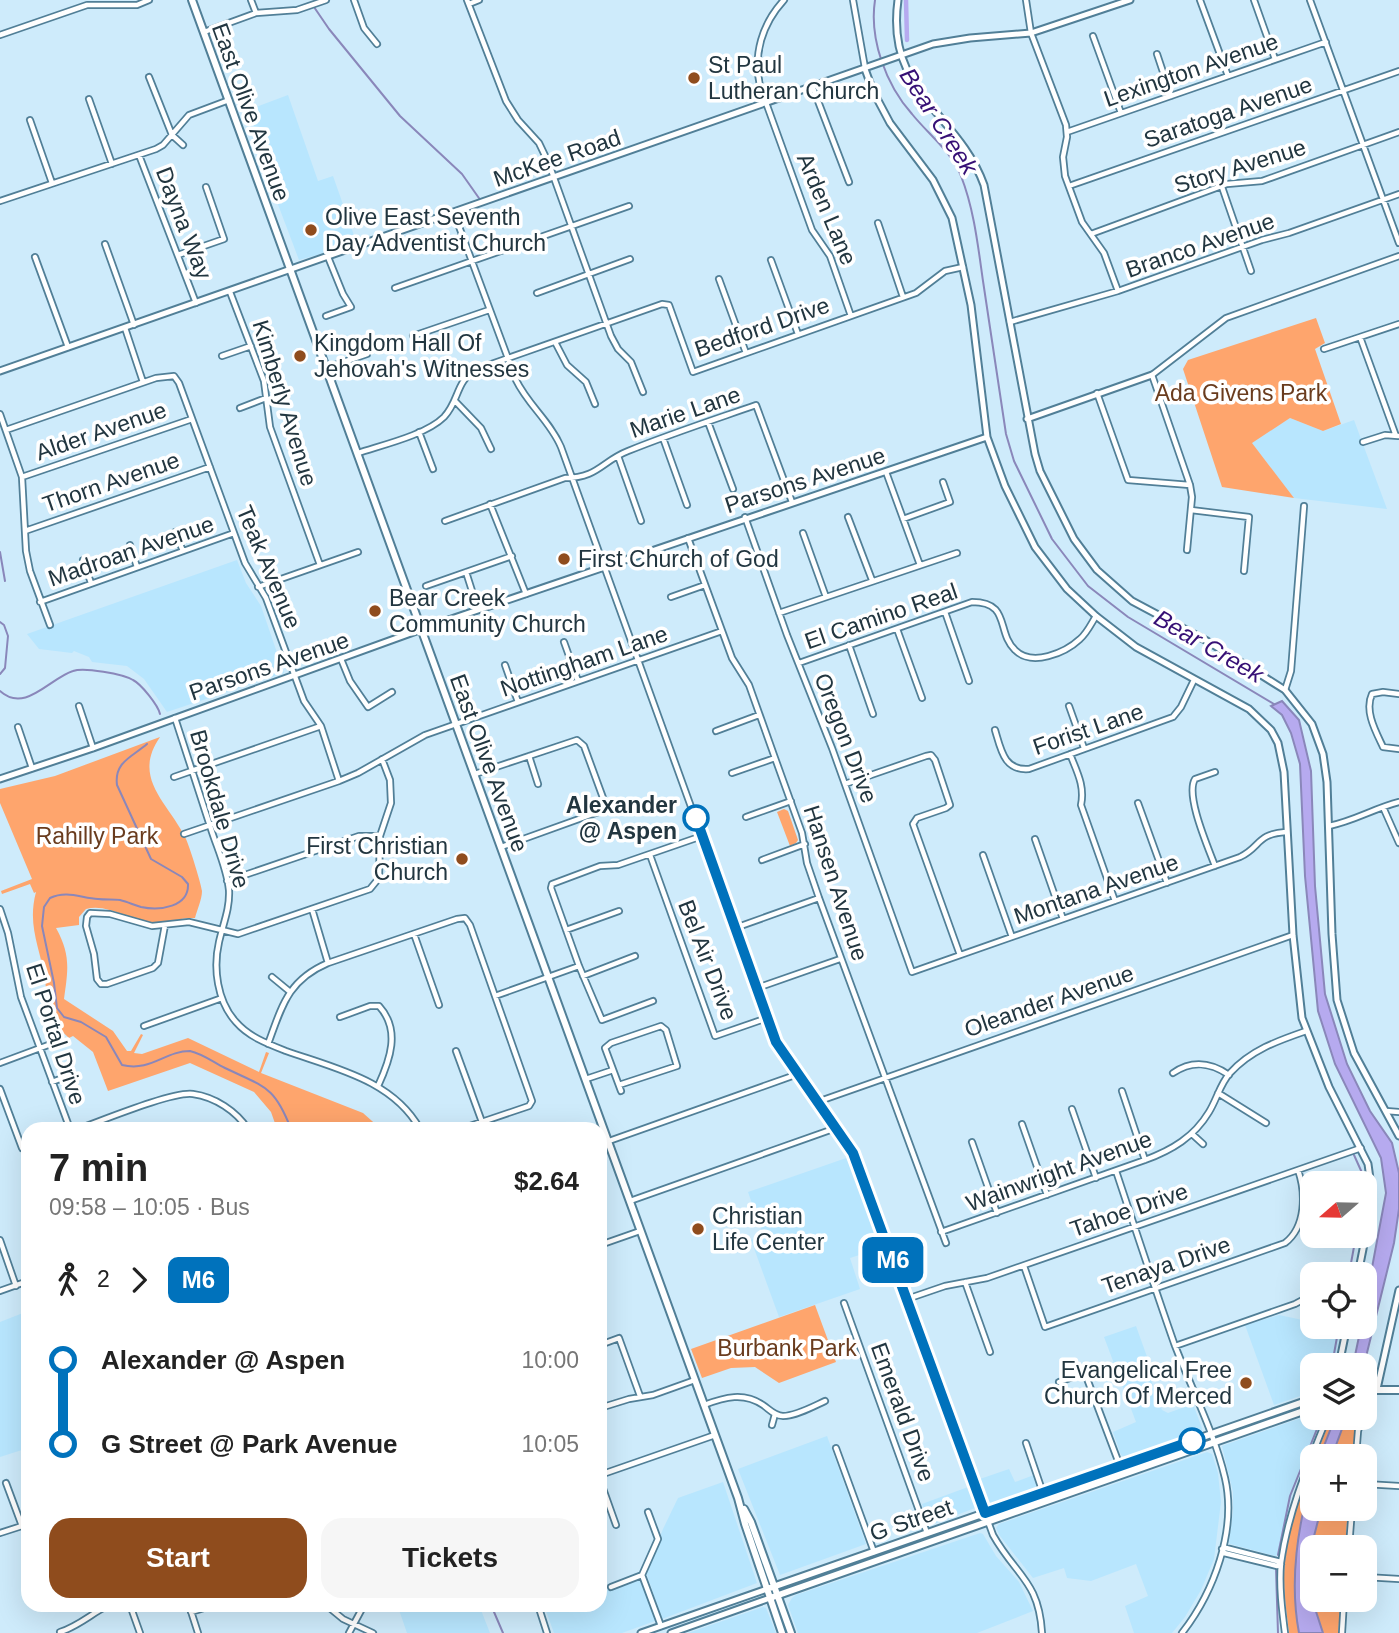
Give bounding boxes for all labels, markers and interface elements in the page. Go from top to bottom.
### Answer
street label: East Olive Avenue [207,19,295,205]
street label: Lexington Avenue [1101,28,1281,112]
place label: St Paul Lutheran Church [708,52,879,104]
water label: Bear Creek [895,63,984,181]
marker: St Paul Lutheran Church [686,70,702,86]
street label: Saratoga Avenue [1141,71,1315,153]
street label: McKee Road [490,124,624,192]
street label: Story Avenue [1171,134,1309,198]
street label: Arden Lane [792,149,862,269]
street label: Dayna Way [151,163,217,283]
place label: Olive East Seventh Day Adventist Church [325,204,546,256]
street label: Branco Avenue [1122,207,1278,283]
marker: Olive East Seventh Day Adventist Church [303,222,319,238]
street label: Bedford Drive [691,292,833,362]
street label: Kimberly Avenue [247,317,323,489]
place label: Kingdom Hall Of Jehovah's Witnesses [314,330,529,382]
marker: Kingdom Hall Of Jehovah's Witnesses [292,348,308,364]
park label: Ada Givens Park [1155,380,1328,406]
street label: Marie Lane [626,381,744,443]
street label: Alder Avenue [32,397,170,465]
street label: Parsons Avenue [722,442,888,518]
street label: Thorn Avenue [39,446,183,518]
street label: Teak Avenue [231,501,307,633]
street label: Madroan Avenue [45,510,217,592]
place label: First Church of God [578,546,779,572]
marker: First Church of God [556,551,572,567]
street label: El Camino Real [801,578,961,654]
place label: Bear Creek Community Church [389,585,586,637]
marker: Bear Creek Community Church [367,603,383,619]
water label: Bear Creek [1150,604,1270,689]
street label: Nottingham Lane [497,620,671,702]
street label: Parsons Avenue [186,627,352,705]
street label: Oregon Drive [809,669,883,807]
street label: East Olive Avenue [445,670,533,856]
street label: Forist Lane [1029,698,1147,760]
street label: Brookdale Drive [185,727,255,891]
place label: Alexander @ Aspen [566,792,677,844]
street label: Hansen Avenue [799,802,873,964]
marker: Alexander @ Aspen [683,805,709,831]
park label: Rahilly Park [36,823,159,849]
place label: First Christian Church [306,833,448,885]
street label: Montana Avenue [1010,849,1182,929]
marker: First Christian Church [454,851,470,867]
street label: Bel Air Drive [673,896,743,1024]
street label: El Portal Drive [21,960,91,1108]
street label: Oleander Avenue [961,960,1137,1042]
street label: Wainwright Avenue [963,1125,1155,1217]
text: 7 min [49,1147,148,1189]
text: $2.64 [514,1166,579,1196]
north arrow [1300,1171,1377,1248]
map controls [1300,1171,1377,1612]
street label: Tahoe Drive [1067,1178,1191,1242]
text: 09:58 – 10:05 · Bus [49,1194,250,1220]
place label: Christian Life Center [712,1203,825,1255]
marker: Christian Life Center [690,1221,706,1237]
street label: Tenaya Drive [1098,1231,1234,1299]
line badge: M6 [862,1237,924,1283]
text: M6 [876,1246,910,1273]
icon: walk [49,1261,87,1299]
icon: forward [120,1261,158,1299]
button: locate [1300,1262,1377,1339]
text: 2 [97,1266,110,1292]
text: M6 [182,1266,215,1293]
park label: Burbank Park [717,1335,857,1361]
street label: Emerald Drive [866,1339,940,1485]
text: Alexander @ Aspen [101,1345,345,1375]
text: 10:00 [521,1347,579,1373]
button: layers [1300,1353,1377,1430]
place label: Evangelical Free Church Of Merced [1044,1357,1232,1409]
marker: Evangelical Free Church Of Merced [1238,1375,1254,1391]
unlabelled marker [1179,1428,1205,1454]
text: G Street @ Park Avenue [101,1429,398,1459]
text: 10:05 [521,1431,579,1457]
button: + [1300,1444,1377,1521]
street label: G Street [866,1494,956,1546]
button: Start [49,1518,307,1598]
button: Tickets [321,1518,579,1598]
button: − [1300,1535,1377,1612]

